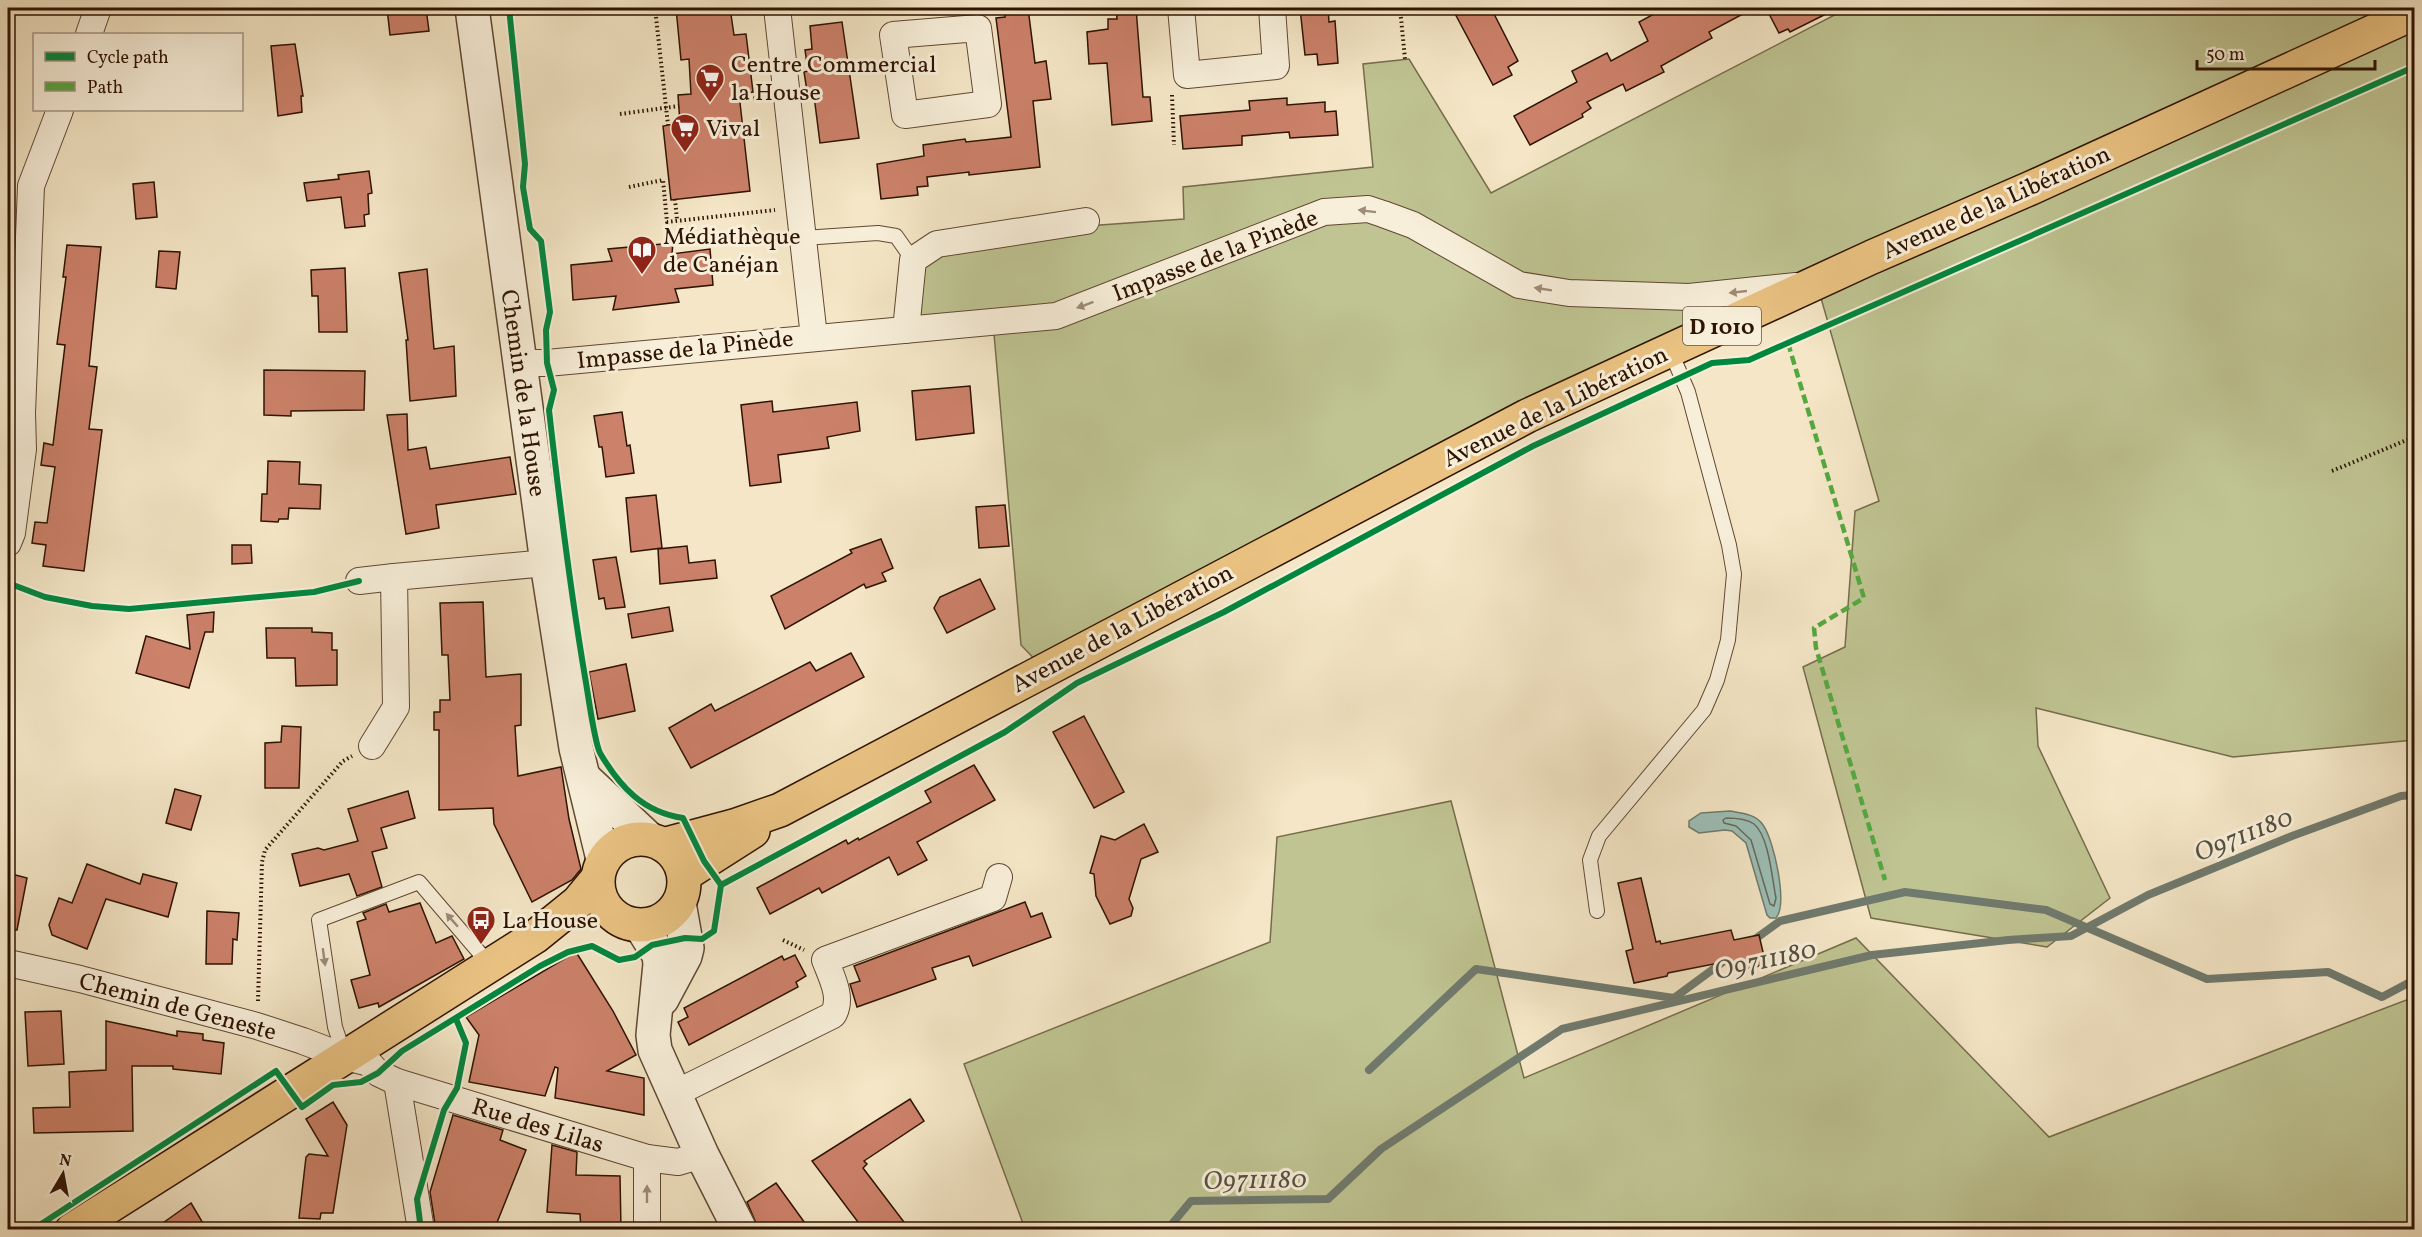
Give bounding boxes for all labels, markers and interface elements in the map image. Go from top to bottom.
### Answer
legend [33,33,243,111]
scale bar [2197,33,2376,71]
text: 50 m [2206,43,2245,68]
text: Cycle path [87,46,169,71]
place label: Centre Commercial la House [731,49,936,111]
supermarket icon: Centre Commercial la House [694,62,726,104]
text: Path [87,76,123,101]
supermarket icon: Vival [669,112,701,154]
place label: Vival [706,113,760,147]
street label: Avenue de la Libération [1877,138,2116,269]
street label: Impasse de la Pinède [1108,202,1323,312]
one-way arrow [1357,206,1376,215]
place label: Médiathèque de Canéjan [663,221,801,283]
library icon: Médiathèque de Canéjan [626,234,658,276]
one-way arrow [1534,284,1553,293]
one-way arrow [1728,287,1747,297]
street label: Chemin de la House [491,288,553,499]
one-way arrow [1076,301,1094,311]
road number: D 1010 [1683,307,1761,345]
street label: Impasse de la Pinède [575,323,795,379]
street label: Avenue de la Libération [1438,338,1674,477]
street label: Avenue de la Libération [1006,557,1240,703]
water label: O9711180 [2189,800,2299,872]
bus stop icon: La House [465,904,497,946]
place label: La House [502,905,598,939]
one-way arrow [446,913,459,928]
water label: O9711180 [1711,932,1820,990]
one-way arrow [320,947,329,966]
street label: Chemin de Geneste [75,965,280,1051]
street label: Rue des Lilas [467,1091,608,1163]
north arrow [33,1144,93,1204]
text: N [58,1149,73,1173]
water label: O9711180 [1203,1162,1307,1200]
one-way arrow [642,1184,652,1203]

